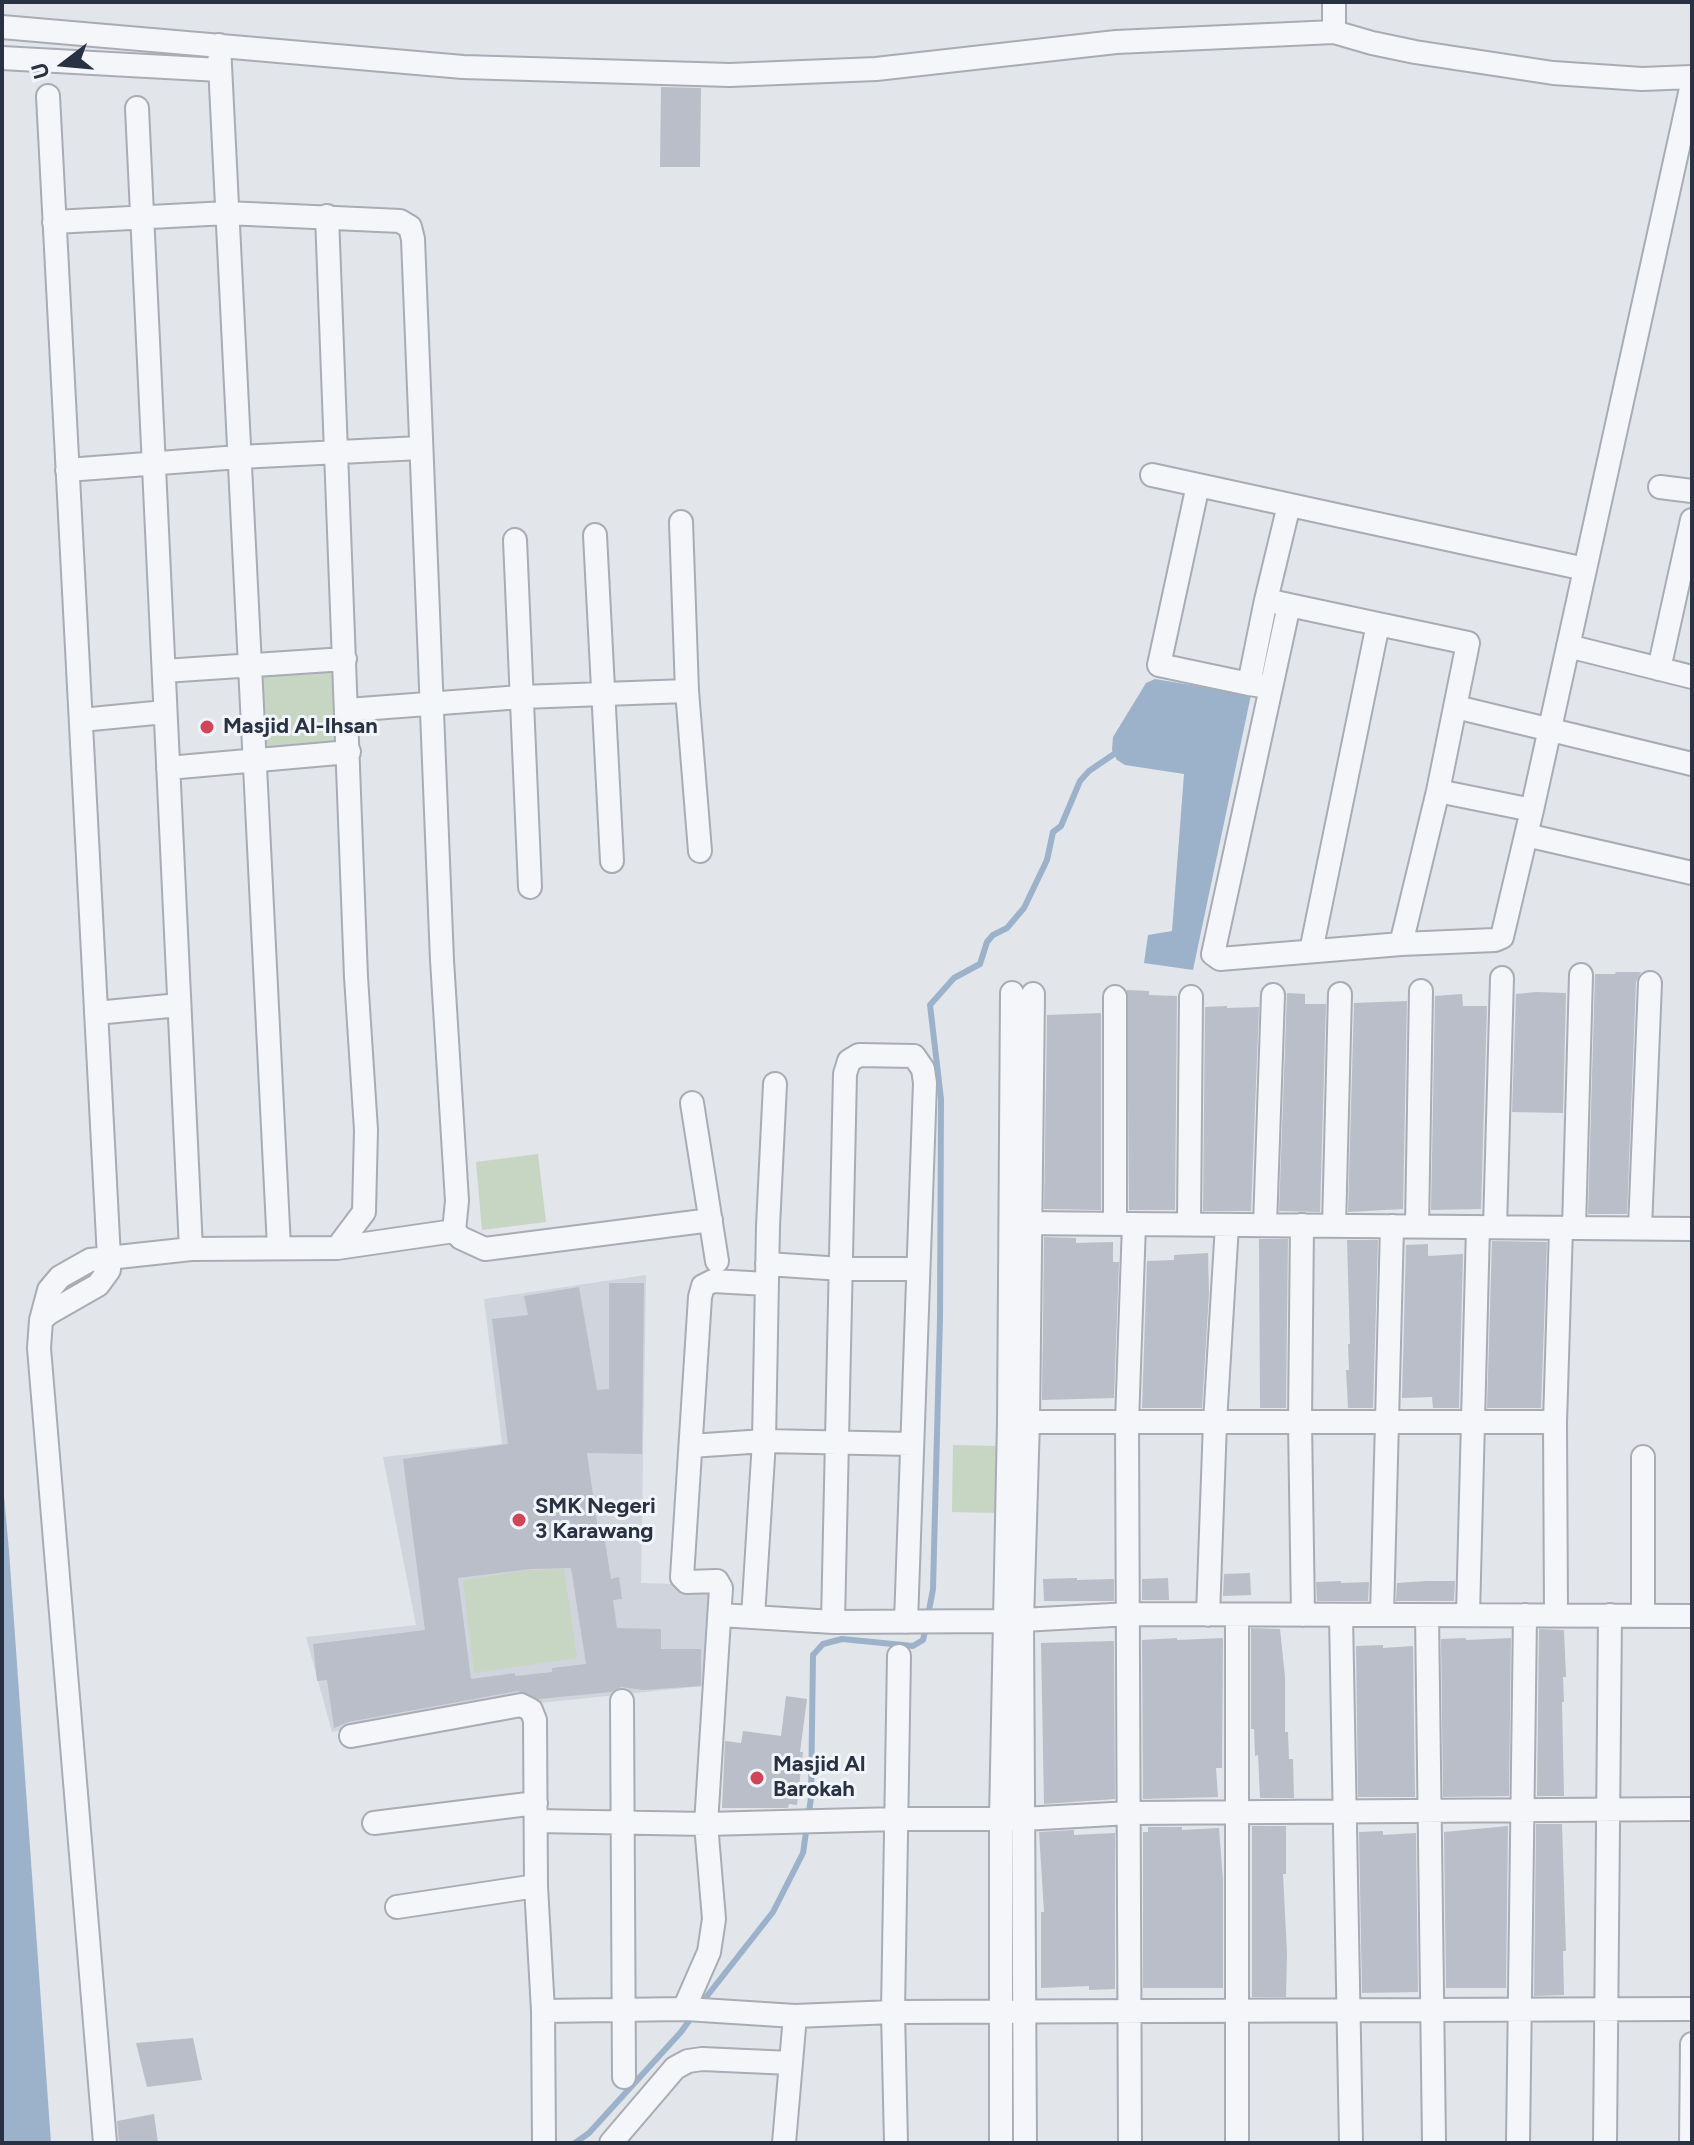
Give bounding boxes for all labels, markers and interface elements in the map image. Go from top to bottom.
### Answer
north arrow [24,24,104,104]
text: U [25,60,56,82]
place label: Masjid Al-Ihsan [223,714,378,740]
marker: Masjid Al-Ihsan [198,718,216,736]
place label: SMK Negeri 3 Karawang [535,1494,656,1546]
marker: SMK Negeri 3 Karawang [510,1511,528,1529]
place label: Masjid Al Barokah [773,1752,865,1804]
marker: Masjid Al Barokah [748,1769,766,1787]

